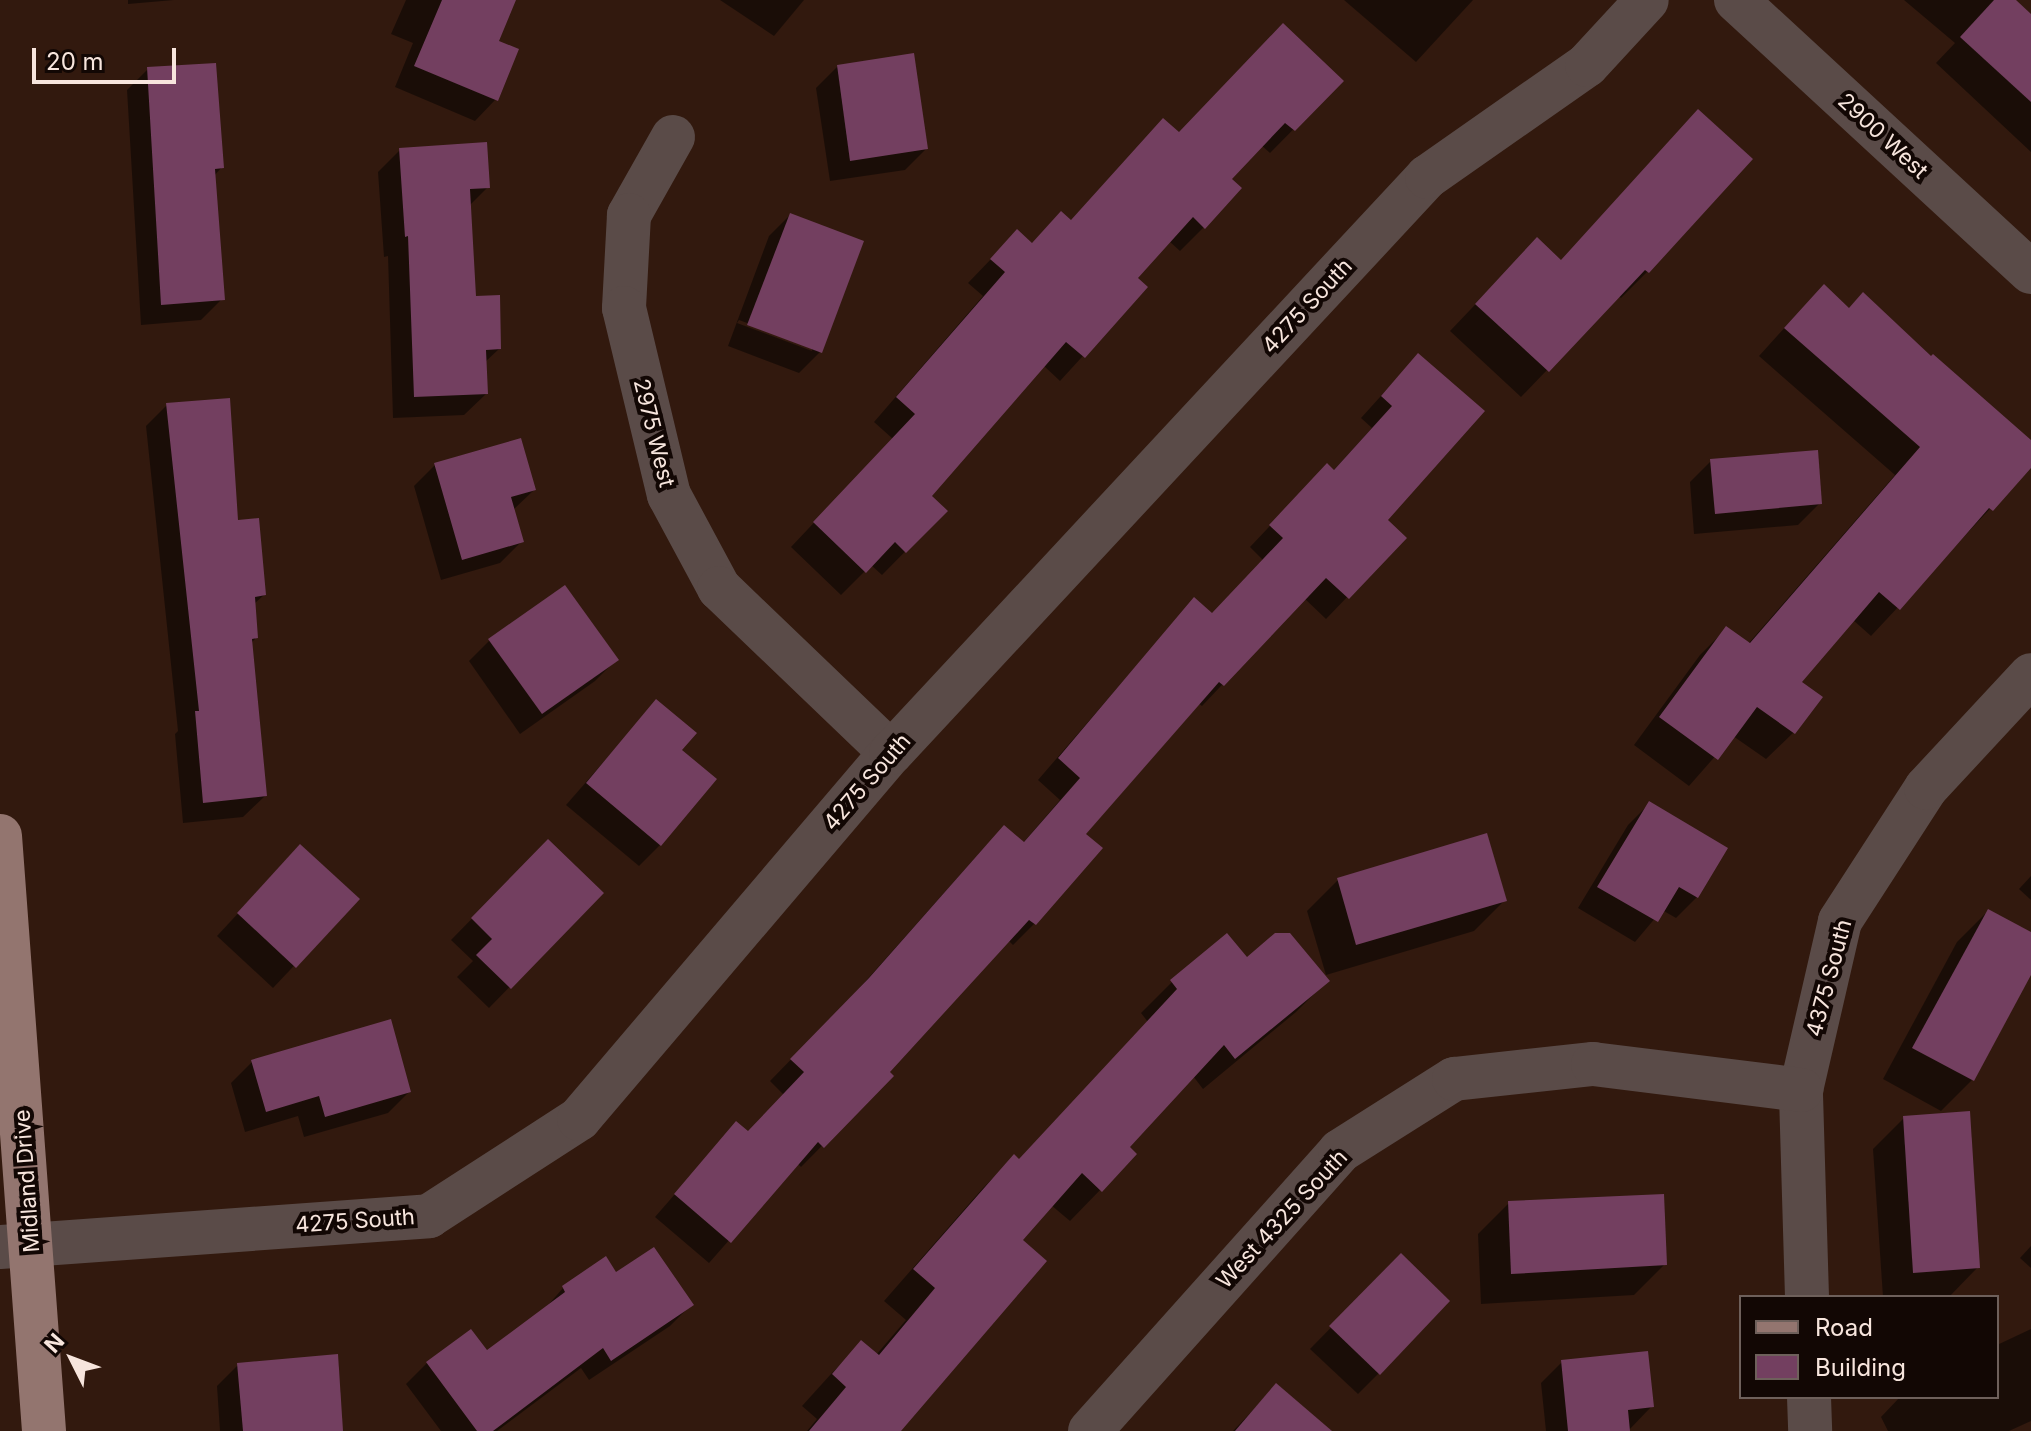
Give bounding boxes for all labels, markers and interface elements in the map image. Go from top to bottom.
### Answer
scale bar [36,32,180,82]
text: 20 m [46,47,104,76]
street label: 2900 West [1833,88,1933,184]
street label: 4275 South [1256,253,1358,359]
street label: 2975 West [628,376,680,490]
street label: 4275 South [818,728,916,836]
street label: 4375 South [1801,917,1857,1039]
street label: Midland Drive [9,1108,45,1254]
street label: West 4325 South [1211,1144,1353,1294]
street label: 4275 South [294,1204,416,1238]
legend [1739,1295,1999,1399]
text: Road [1815,1313,1873,1342]
north arrow [32,1319,112,1399]
text: N [39,1328,69,1358]
text: Building [1815,1353,1906,1382]

